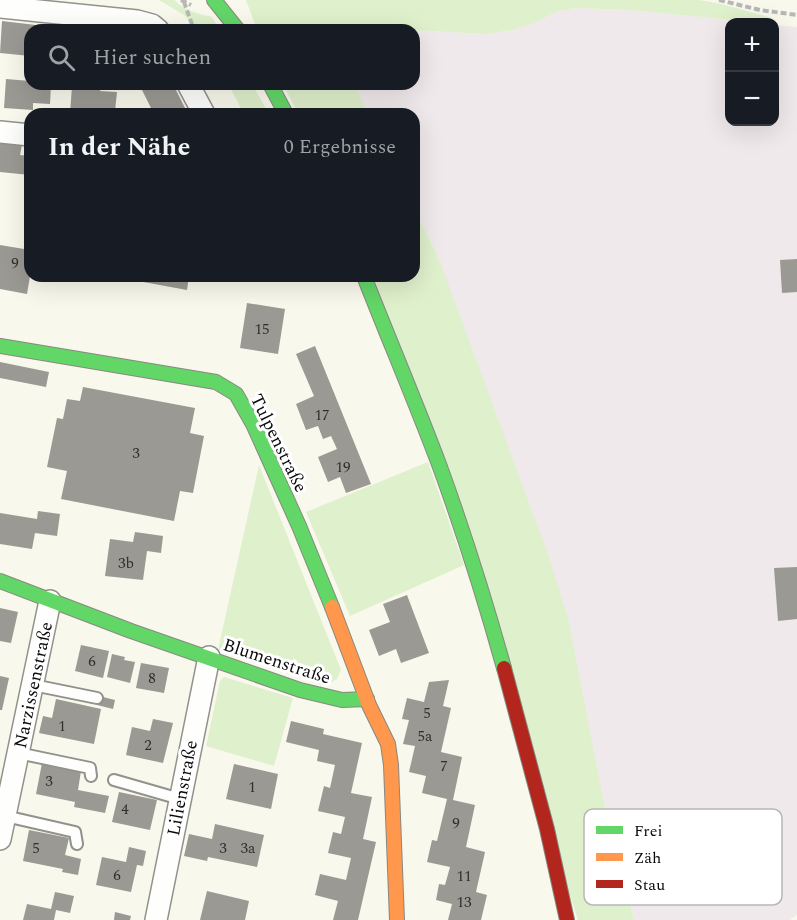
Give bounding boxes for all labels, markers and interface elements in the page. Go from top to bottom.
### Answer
map controls [725,18,779,126]
button: + [725,18,779,72]
search box [24,24,420,90]
icon: search [45,41,78,74]
text: Hier suchen [93,41,211,74]
button: − [725,72,779,126]
text: In der Nähe [48,127,190,167]
text: 0 Ergebnisse [284,132,396,162]
house number: 9 [11,252,19,275]
house number: 15 [254,318,270,341]
street label: Tulpenstraße [243,389,314,497]
house number: 17 [314,404,330,427]
house number: 3 [132,442,140,465]
house number: 19 [335,456,351,479]
house number: 3b [118,552,134,575]
street label: Narzissenstraße [7,619,60,751]
street label: Blumenstraße [220,631,334,692]
house number: 6 [88,650,96,673]
house number: 8 [148,667,156,690]
house number: 5 [423,702,431,725]
house number: 1 [58,715,66,738]
house number: 5a [418,725,433,748]
house number: 2 [144,734,152,757]
street label: Lilienstraße [160,738,205,838]
house number: 7 [440,755,448,778]
house number: 3 [45,770,53,793]
house number: 1 [248,776,256,799]
house number: 4 [121,798,129,821]
legend [584,809,782,905]
house number: 9 [452,812,460,835]
text: Frei [634,819,662,843]
house number: 5 [32,837,40,860]
house number: 3 [219,837,227,860]
house number: 3a [241,837,256,860]
text: Zäh [634,846,661,870]
house number: 6 [113,864,121,887]
house number: 11 [456,865,472,888]
text: Stau [634,873,665,897]
house number: 13 [456,891,472,914]

